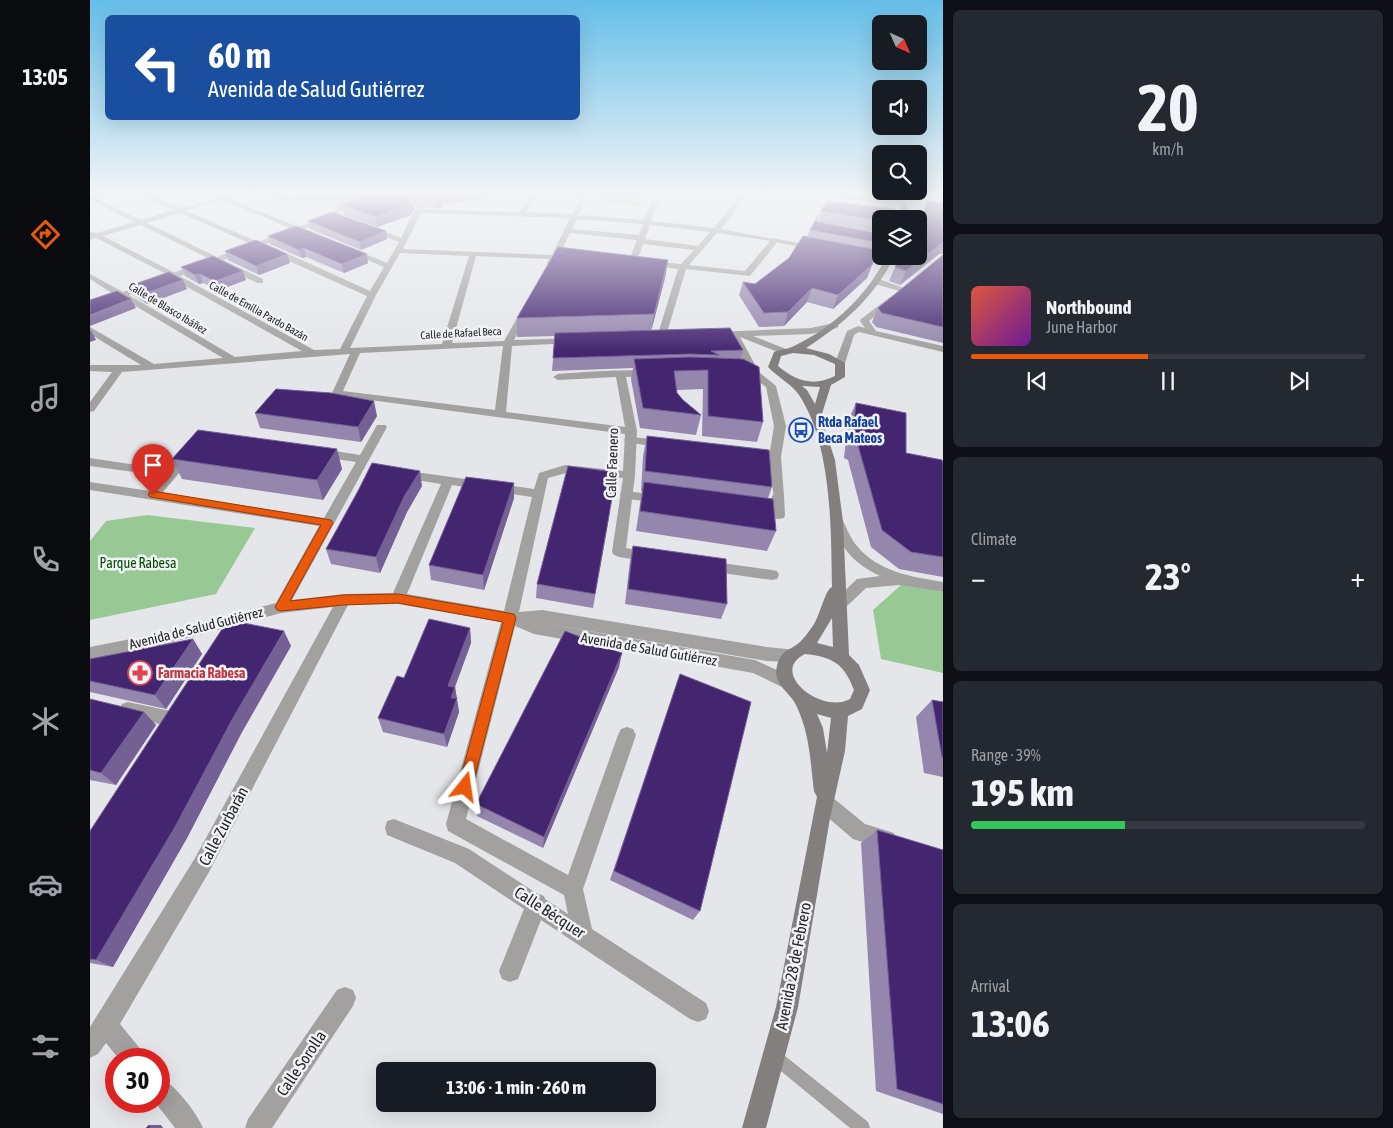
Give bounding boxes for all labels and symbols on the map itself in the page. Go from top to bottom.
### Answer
north arrow [872,15,928,70]
street label: Calle de Emilia Pardo Bazán [207,279,311,343]
street label: Calle de Blasco Ibáñez [127,280,209,336]
street label: Calle de Rafael Beca [420,325,502,341]
place label: Rtda Rafael Beca Mateos [818,414,882,446]
bus stop icon: Rtda Rafael Beca Mateos [788,417,814,443]
street label: Calle Faenero [603,428,621,498]
pin [132,444,174,495]
park label: Parque Rabesa [100,555,176,571]
street label: Avenida de Salud Gutiérrez [127,604,265,652]
street label: Avenida de Salud Gutiérrez [580,629,718,669]
pharmacy icon: Farmacia Rabesa [127,660,153,686]
place label: Farmacia Rabesa [158,665,246,681]
position arrow [438,760,490,812]
street label: Calle Zurbarán [195,783,251,869]
street label: Calle Bécquer [511,883,589,942]
street label: Avenida 28 de Febrero [772,901,814,1031]
street label: Calle Sorolla [273,1027,329,1099]
speed limit sign: 30 [105,1048,170,1113]

